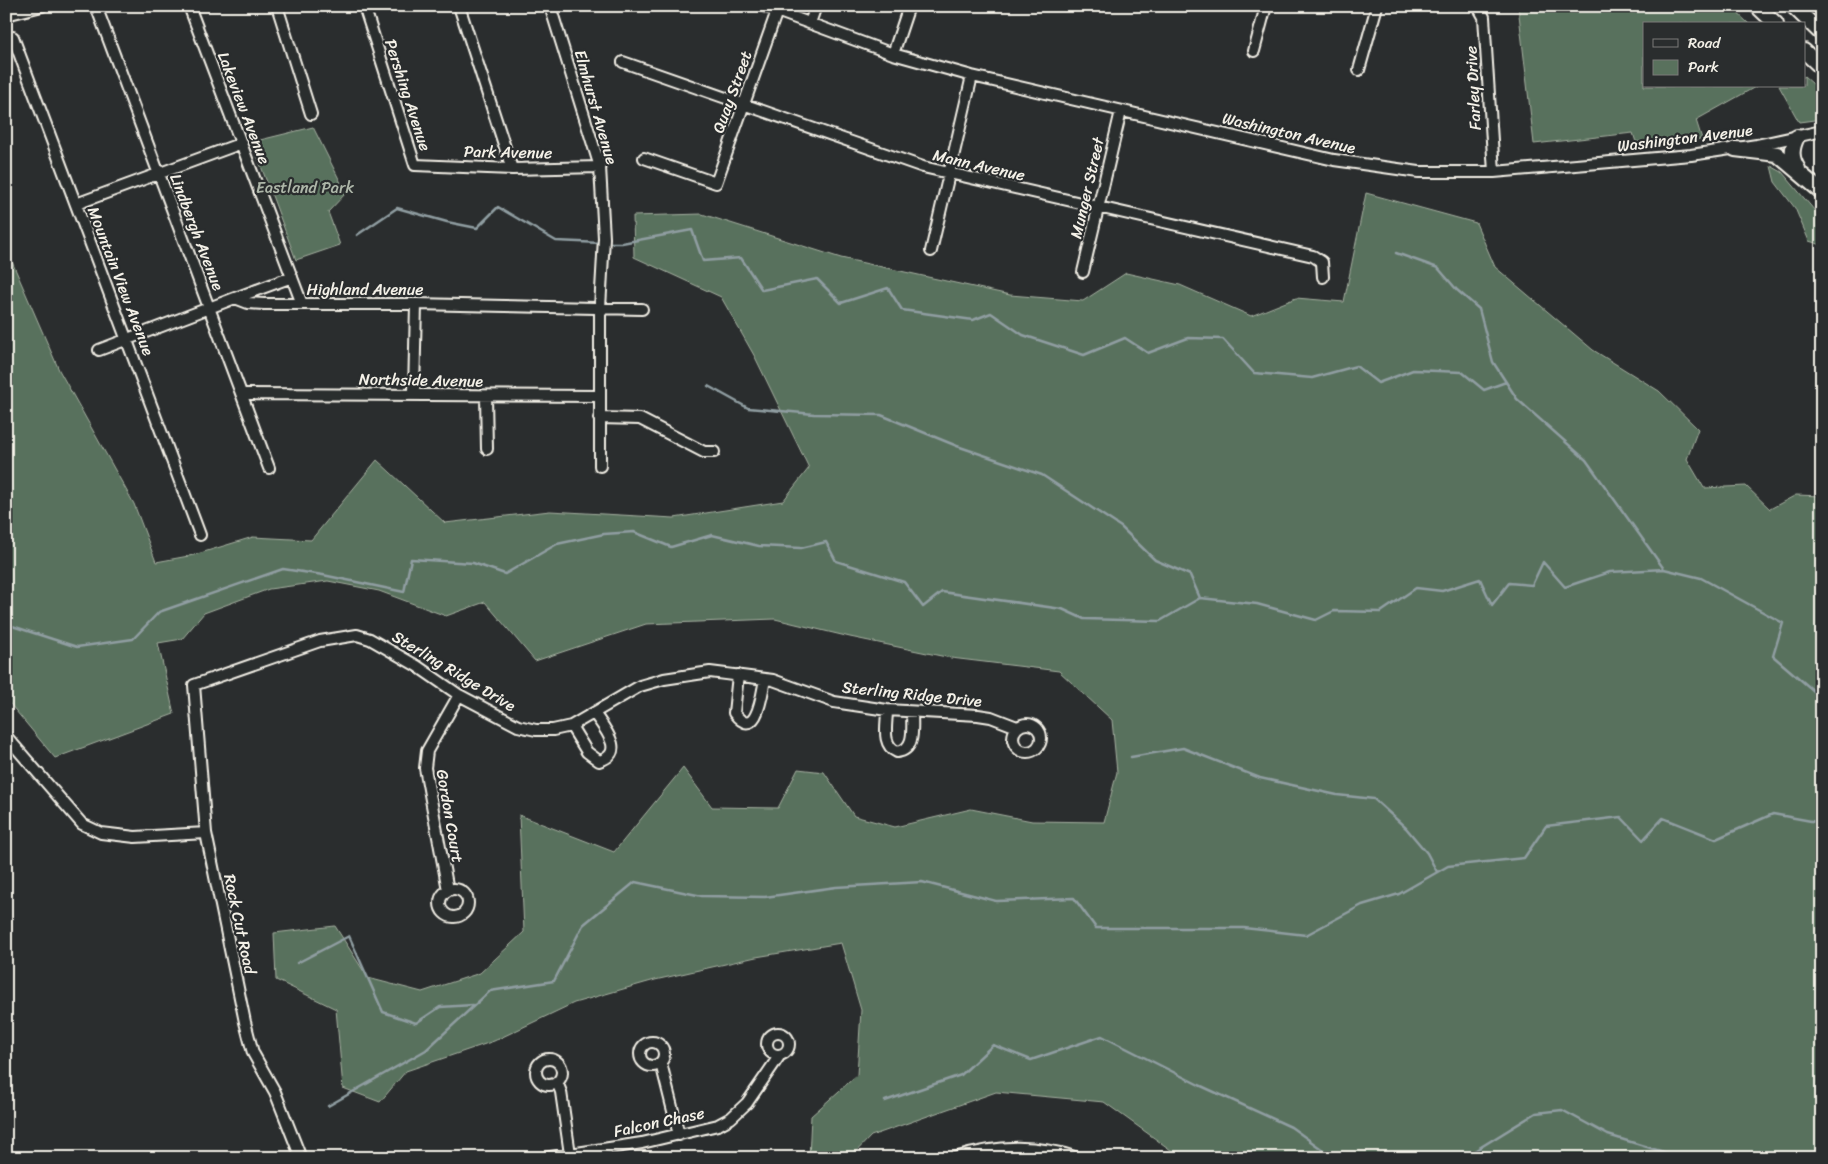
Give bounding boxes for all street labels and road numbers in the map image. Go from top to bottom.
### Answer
street label: Pershing Avenue [376,35,440,155]
street label: Farley Drive [1456,45,1490,131]
street label: Elmhurst Avenue [566,46,626,168]
street label: Lakeview Avenue [209,47,279,169]
street label: Quay Street [704,47,760,137]
street label: Washington Avenue [1219,104,1359,163]
street label: Washington Avenue [1616,115,1755,161]
street label: Munger Street [1061,134,1113,242]
street label: Park Avenue [463,137,553,167]
street label: Mann Avenue [930,140,1028,190]
street label: Lindbergh Avenue [161,169,233,295]
street label: Mountain View Avenue [79,202,163,360]
street label: Highland Avenue [306,275,424,304]
street label: Northside Avenue [359,364,484,396]
street label: Sterling Ridge Drive [386,622,522,720]
street label: Sterling Ridge Drive [841,672,984,716]
street label: Gordon Court [428,767,472,865]
street label: Rock Cut Road [215,871,265,978]
street label: Falcon Chase [611,1098,707,1146]

